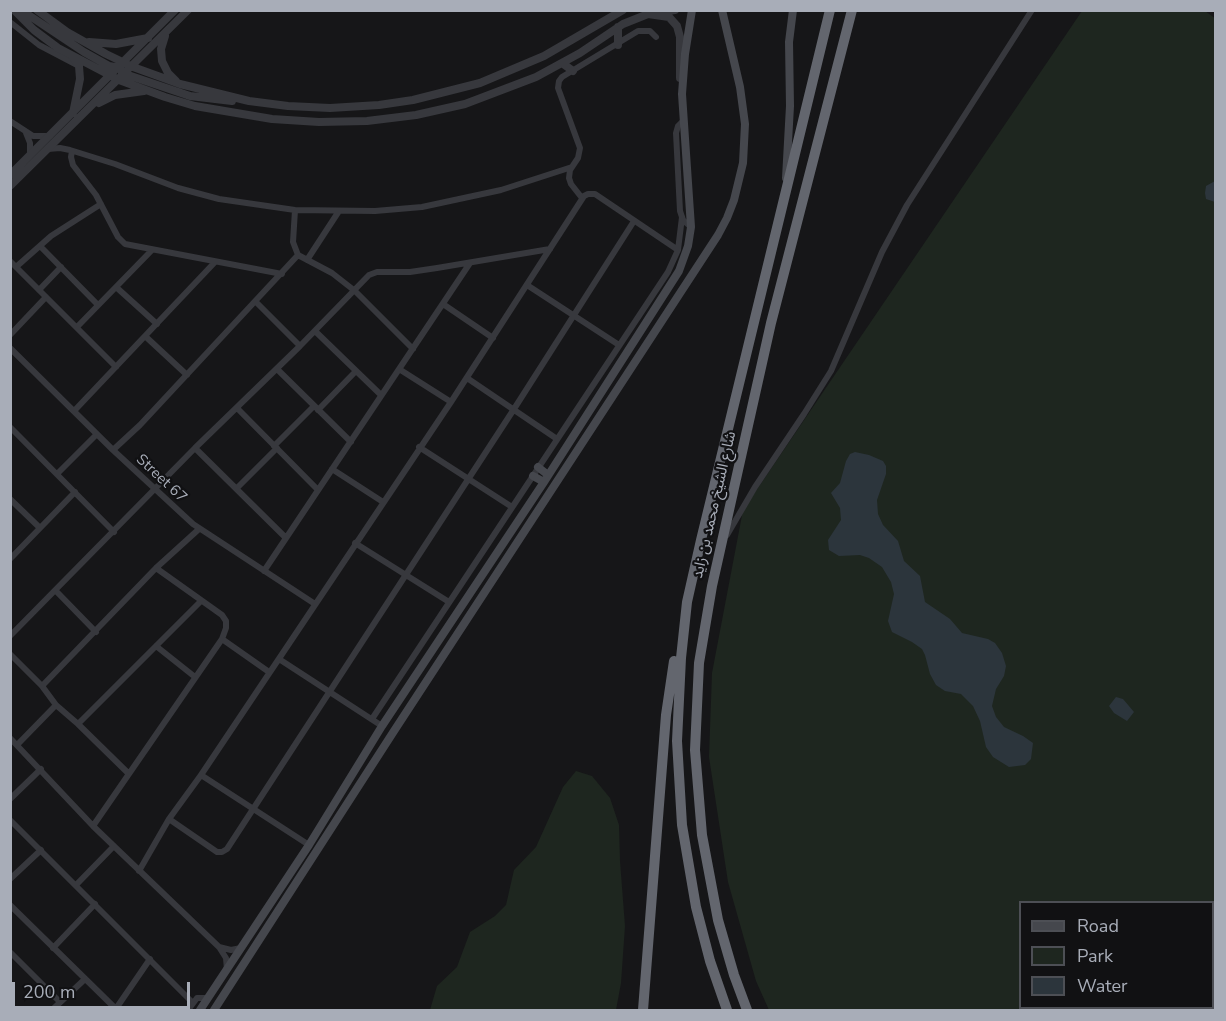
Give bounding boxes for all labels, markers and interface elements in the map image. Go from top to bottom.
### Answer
street label: شارع الشيخ محمد بن زايد [689,430,741,580]
street label: Street 67 [132,451,190,507]
legend [1019,901,1214,1009]
text: Road [1077,914,1119,938]
text: Park [1077,944,1113,968]
scale bar [15,970,194,1008]
text: Water [1077,974,1128,998]
text: 200 m [23,980,75,1004]

